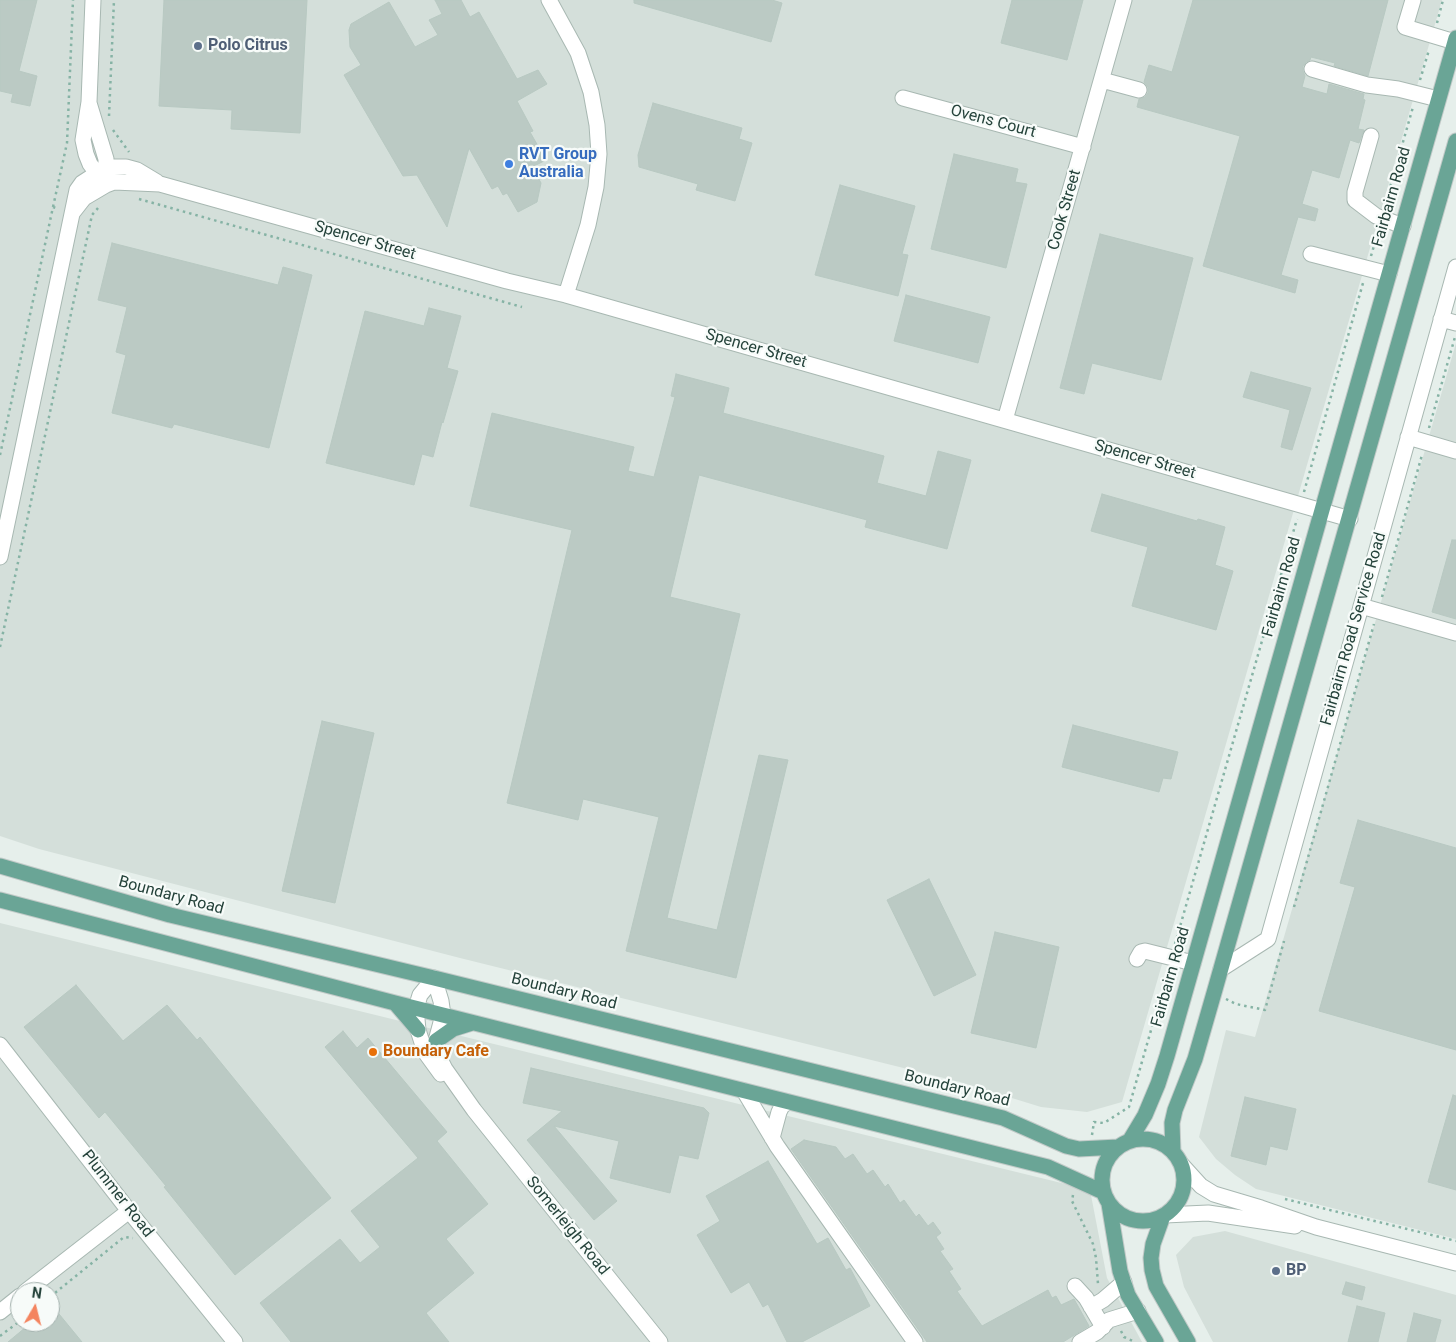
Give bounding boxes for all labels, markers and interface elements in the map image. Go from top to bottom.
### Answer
place label: Polo Citrus [208,36,288,56]
marker: Polo Citrus [192,40,204,52]
street label: Ovens Court [948,101,1038,143]
place label: RVT Group Australia [519,145,597,183]
street label: Fairbairn Road [1369,145,1415,249]
marker: RVT Group Australia [503,158,515,170]
street label: Cook Street [1044,167,1086,253]
street label: Spencer Street [312,217,418,265]
street label: Spencer Street [703,325,809,373]
street label: Spencer Street [1092,436,1198,484]
street label: Fairbairn Road Service Road [1317,530,1391,728]
street label: Fairbairn Road [1259,535,1305,639]
street label: Boundary Road [116,873,226,919]
street label: Fairbairn Road [1148,925,1194,1029]
street label: Boundary Road [509,970,619,1014]
place label: Boundary Cafe [383,1042,489,1062]
marker: Boundary Cafe [367,1046,379,1058]
street label: Boundary Road [902,1067,1012,1111]
street label: Plummer Road [77,1147,157,1241]
street label: Somerleigh Road [521,1173,613,1279]
place label: BP [1286,1261,1307,1281]
marker: BP [1270,1265,1282,1277]
north arrow [10,1282,60,1332]
text: N [31,1285,43,1302]

